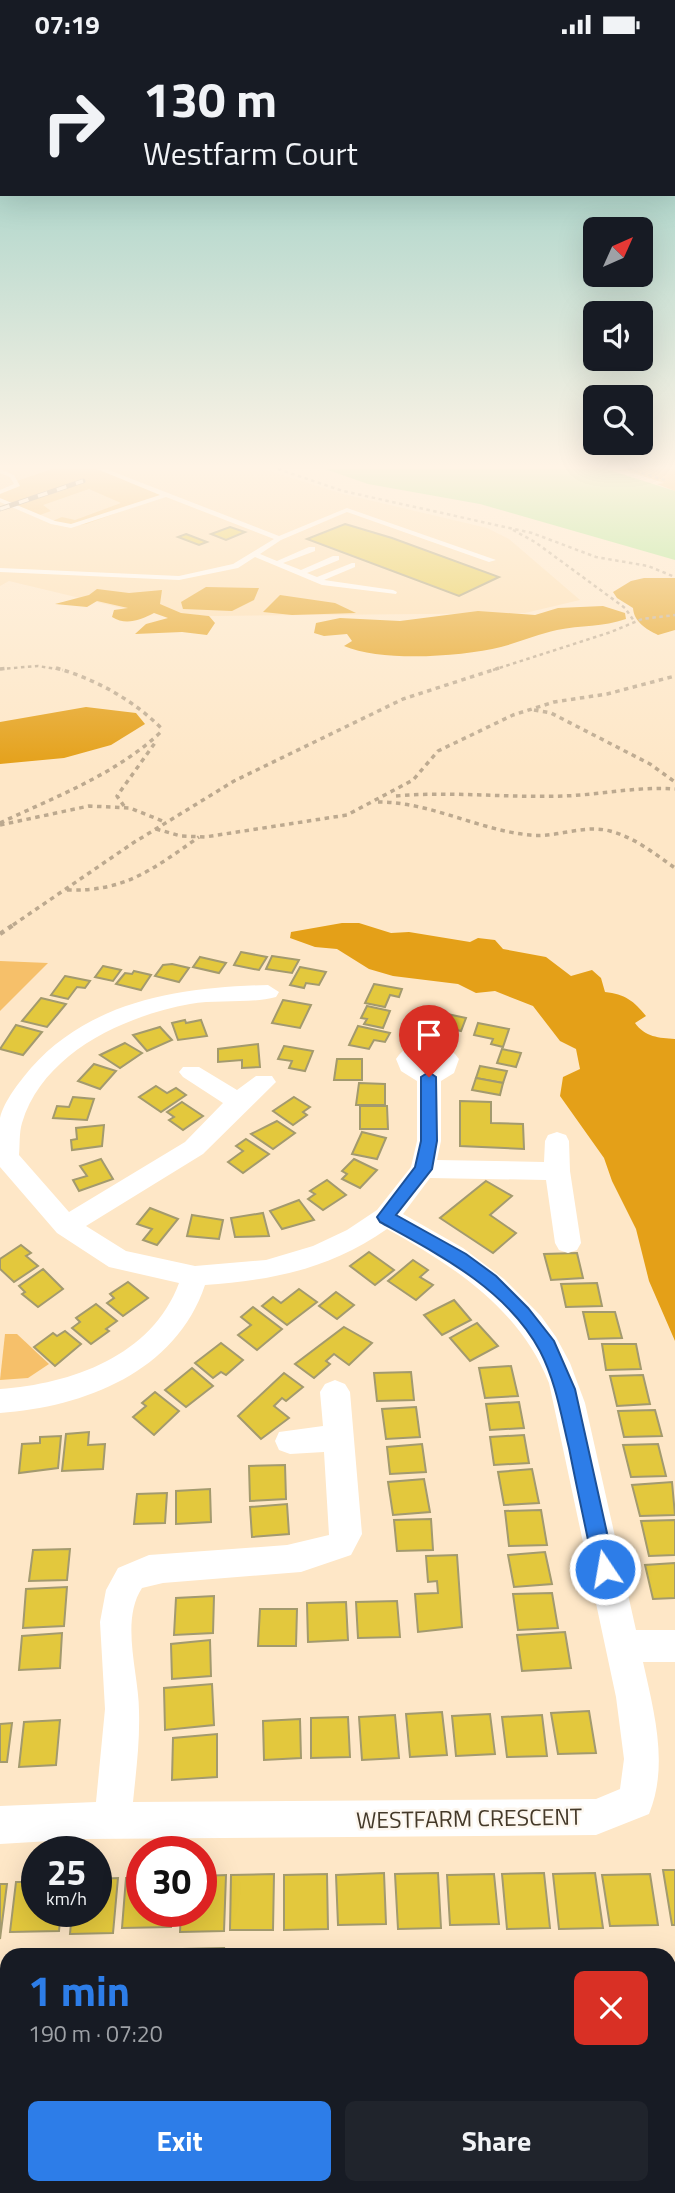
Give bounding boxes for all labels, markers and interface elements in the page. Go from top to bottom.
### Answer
text: 07:19 [35,5,100,44]
text: 130 m [143,61,277,136]
icon: right [28,77,119,168]
text: Westfarm Court [143,129,358,177]
north arrow [583,217,653,287]
map controls [583,217,653,455]
button: sound [583,301,653,371]
button: search [583,385,653,455]
pin [399,1005,459,1077]
icon: arrive [410,1016,448,1054]
position arrow [568,1532,642,1606]
street label: WESTFARM CRESCENT [356,1799,582,1837]
speed limit sign: 30 [126,1836,217,1927]
text: 25 [47,1845,86,1899]
text: km/h [46,1885,87,1912]
text: 1 min [28,1958,130,2022]
button: close [574,1971,648,2045]
text: 190 m · 07:20 [28,2016,163,2051]
button: Exit [28,2101,331,2181]
button: Share [345,2101,648,2181]

